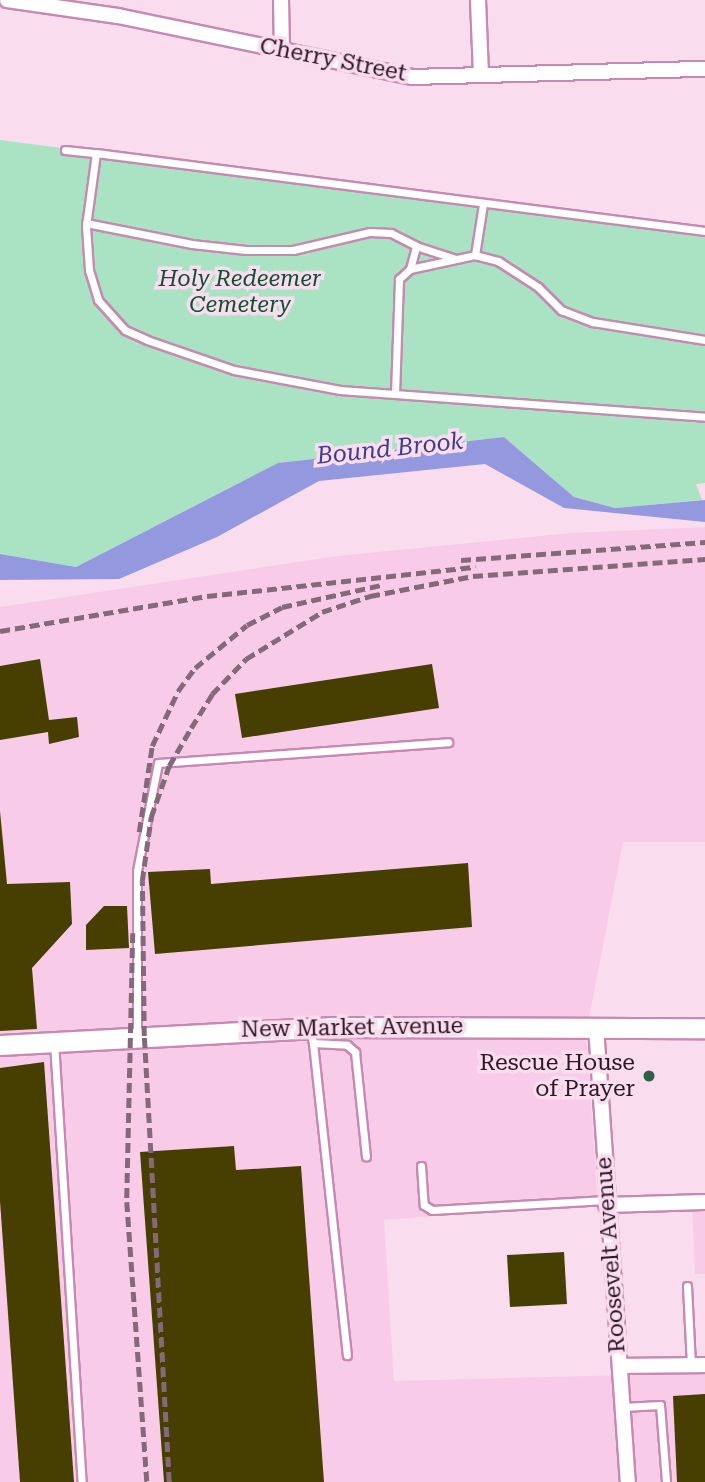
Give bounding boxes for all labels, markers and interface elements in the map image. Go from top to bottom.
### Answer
street label: Cherry Street [257,32,409,88]
park label: Holy Redeemer Cemetery [158,265,322,319]
water label: Bound Brook [315,427,465,471]
street label: New Market Avenue [241,1012,463,1044]
place label: Rescue House of Prayer [479,1049,635,1103]
marker: Rescue House of Prayer [641,1068,657,1084]
street label: Roosevelt Avenue [590,1156,632,1354]

